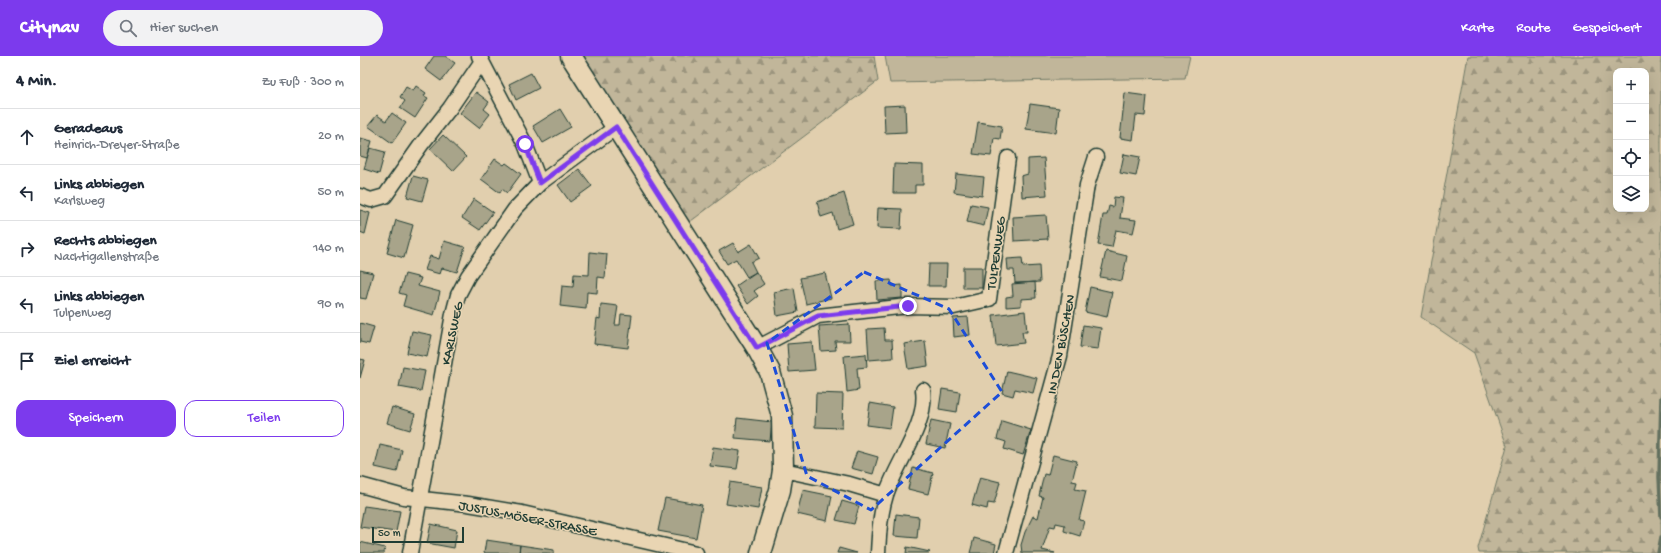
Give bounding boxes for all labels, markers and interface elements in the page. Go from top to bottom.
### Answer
search box [103,10,383,46]
text: Citynav [20,17,79,40]
icon: search [117,17,139,39]
text: Hier suchen [149,19,219,37]
text: Karte [1461,20,1494,37]
text: Route [1516,20,1550,37]
text: Gespeichert [1572,20,1641,37]
map controls [1613,68,1649,212]
button: + [1613,68,1649,104]
text: 4 Min. [16,72,57,92]
text: Zu Fuß · 300 m [262,75,344,90]
button: − [1613,104,1649,140]
text: Geradeaus [54,120,122,138]
icon: ahead [16,126,38,148]
text: 20 m [318,129,344,144]
route start [516,135,534,153]
text: Heinrich-Dreyer-Straße [54,138,179,153]
button: locate [1613,140,1649,176]
text: Links abbiegen [54,176,144,194]
button: layers [1613,176,1649,212]
icon: left [16,182,38,204]
text: 50 m [317,185,344,200]
text: Karlsweg [54,194,105,209]
street label: TULPENWEG [984,215,1011,292]
text: Rechts abbiegen [54,232,157,250]
icon: right [16,238,38,260]
text: 140 m [313,241,344,256]
text: Nachtigallenstraße [54,250,159,265]
text: Links abbiegen [54,288,144,306]
street label: IN DEN BÜSCHEN [1044,293,1080,396]
icon: left [16,294,38,316]
text: 90 m [318,297,344,312]
route end [899,297,917,315]
street label: KARLSWEG [438,299,469,367]
text: Tulpenweg [54,306,111,321]
icon: arrive [16,350,38,372]
text: Ziel erreicht [54,352,130,370]
button: Speichern [16,400,176,437]
button: Teilen [184,400,344,437]
street label: JUSTUS-MÖSER-STRASSE [457,498,599,541]
scale bar [372,525,464,544]
text: 50 m [378,528,400,540]

